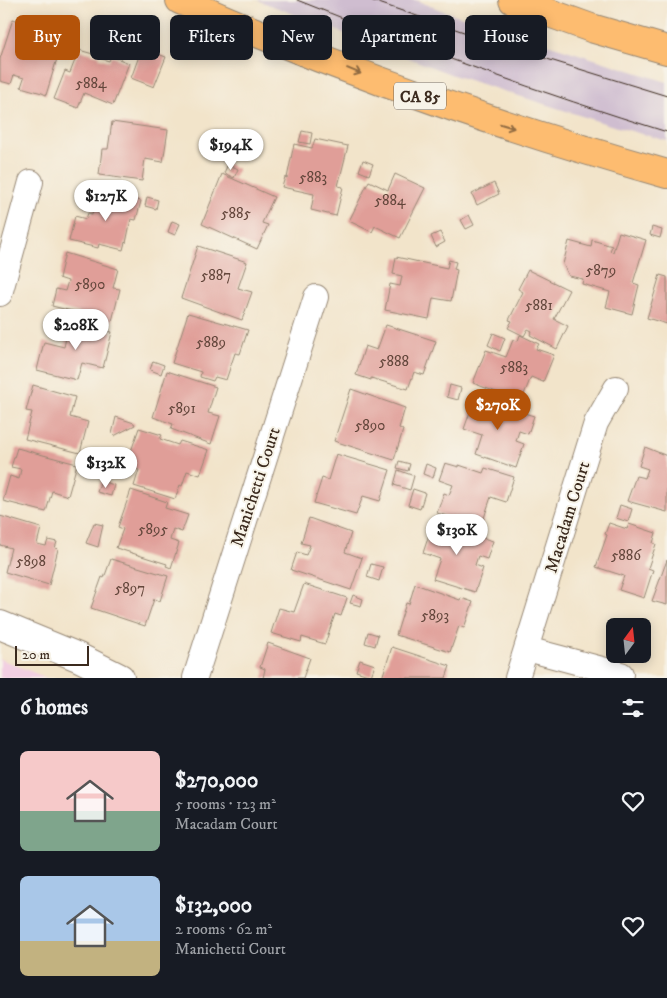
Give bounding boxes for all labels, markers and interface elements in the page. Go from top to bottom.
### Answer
chip: Buy [15,15,80,60]
chip: Rent [90,15,160,60]
chip: Filters [170,15,253,60]
chip: New [263,15,332,60]
chip: Apartment [342,15,455,60]
chip: House [465,15,547,60]
one-way arrow [347,68,362,77]
house number: 5884 [75,74,107,93]
road number: CA 85 [394,82,446,110]
one-way arrow [499,122,515,131]
pin: $194K [196,128,266,171]
text: $194K [210,135,253,155]
house number: 5883 [299,168,327,187]
pin: $127K [71,180,141,222]
text: $127K [85,186,127,206]
house number: 5884 [374,191,406,210]
house number: 5885 [221,204,251,223]
house number: 5879 [586,261,616,280]
house number: 5887 [201,266,231,285]
house number: 5890 [75,275,105,294]
house number: 5881 [525,296,553,315]
pin: $208K [41,308,111,351]
text: $208K [54,315,98,335]
house number: 5889 [196,333,226,352]
house number: 5888 [379,352,409,371]
house number: 5883 [500,358,528,377]
pin: $270K [463,388,533,431]
text: $270K [476,395,520,415]
house number: 5891 [168,399,196,418]
house number: 5890 [355,416,385,435]
street label: Manichetti Court [226,424,286,550]
pin: $132K [71,446,141,489]
text: $132K [86,453,126,473]
street label: Macadam Court [541,459,595,576]
pin: $130K [422,514,492,556]
house number: 5895 [138,520,168,539]
text: $130K [437,520,477,540]
house number: 5886 [611,546,642,565]
house number: 5898 [16,552,46,571]
house number: 5897 [115,579,145,598]
house number: 5893 [421,606,449,625]
north arrow [606,618,651,662]
map controls [606,618,651,663]
scale bar [15,643,89,666]
text: 20 m [22,646,50,664]
icon: filters [619,694,647,722]
text: 6 homes [20,695,88,721]
text: $270,000 [175,768,258,794]
icon: home [60,771,120,831]
icon: heart [619,787,647,815]
text: 5 rooms · 123 m² [175,794,276,814]
text: Macadam Court [175,814,278,834]
text: $132,000 [175,893,252,919]
icon: home [60,896,120,956]
icon: heart [619,912,647,940]
text: 2 rooms · 62 m² [175,919,272,939]
text: Manichetti Court [175,939,286,959]

